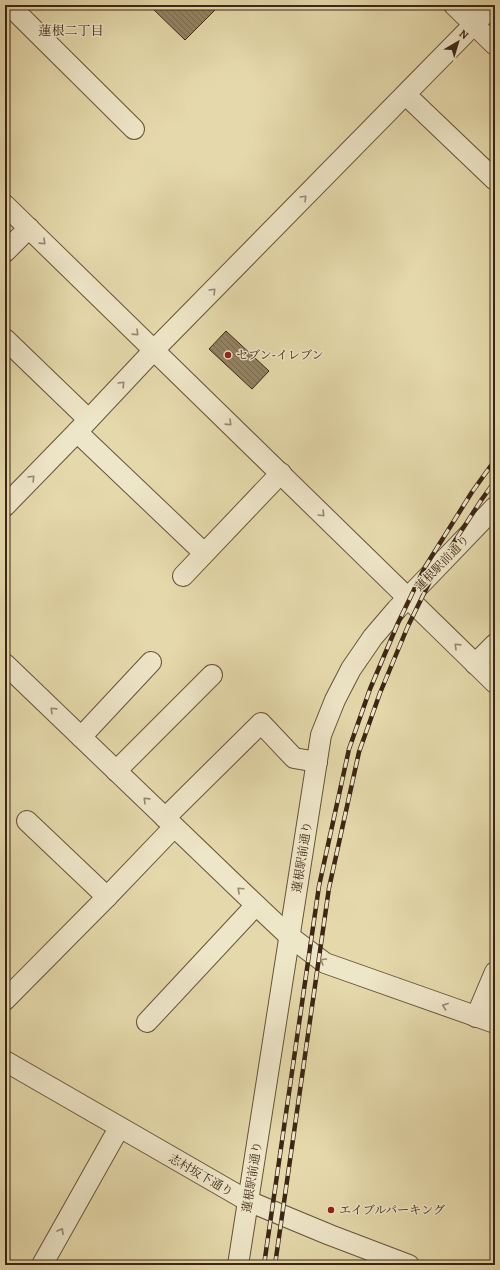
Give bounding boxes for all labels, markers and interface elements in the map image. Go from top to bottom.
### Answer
district label: 蓮根二丁目 [38,22,104,39]
north arrow [438,22,478,62]
text: N [456,26,472,43]
one-way arrow [299,195,307,203]
one-way arrow [38,237,46,245]
one-way arrow [208,288,216,296]
one-way arrow [131,328,139,336]
place label: セブン-イレブン [236,347,324,363]
marker: セブン-イレブン [223,350,233,360]
one-way arrow [117,381,125,389]
one-way arrow [224,419,232,426]
one-way arrow [27,475,35,483]
one-way arrow [317,509,325,517]
street label: 蓮根駅前通り [411,532,473,594]
one-way arrow [454,643,462,651]
one-way arrow [50,707,58,715]
one-way arrow [143,798,151,805]
street label: 蓮根駅前通り [288,820,316,894]
one-way arrow [237,887,245,895]
one-way arrow [320,958,327,965]
one-way arrow [442,1002,449,1010]
street label: 蓮根駅前通り [238,1140,266,1214]
street label: 志村坂下通り [166,1150,236,1200]
place label: エイブルパーキング [339,1202,445,1218]
marker: エイブルパーキング [326,1205,336,1215]
one-way arrow [56,1228,63,1235]

